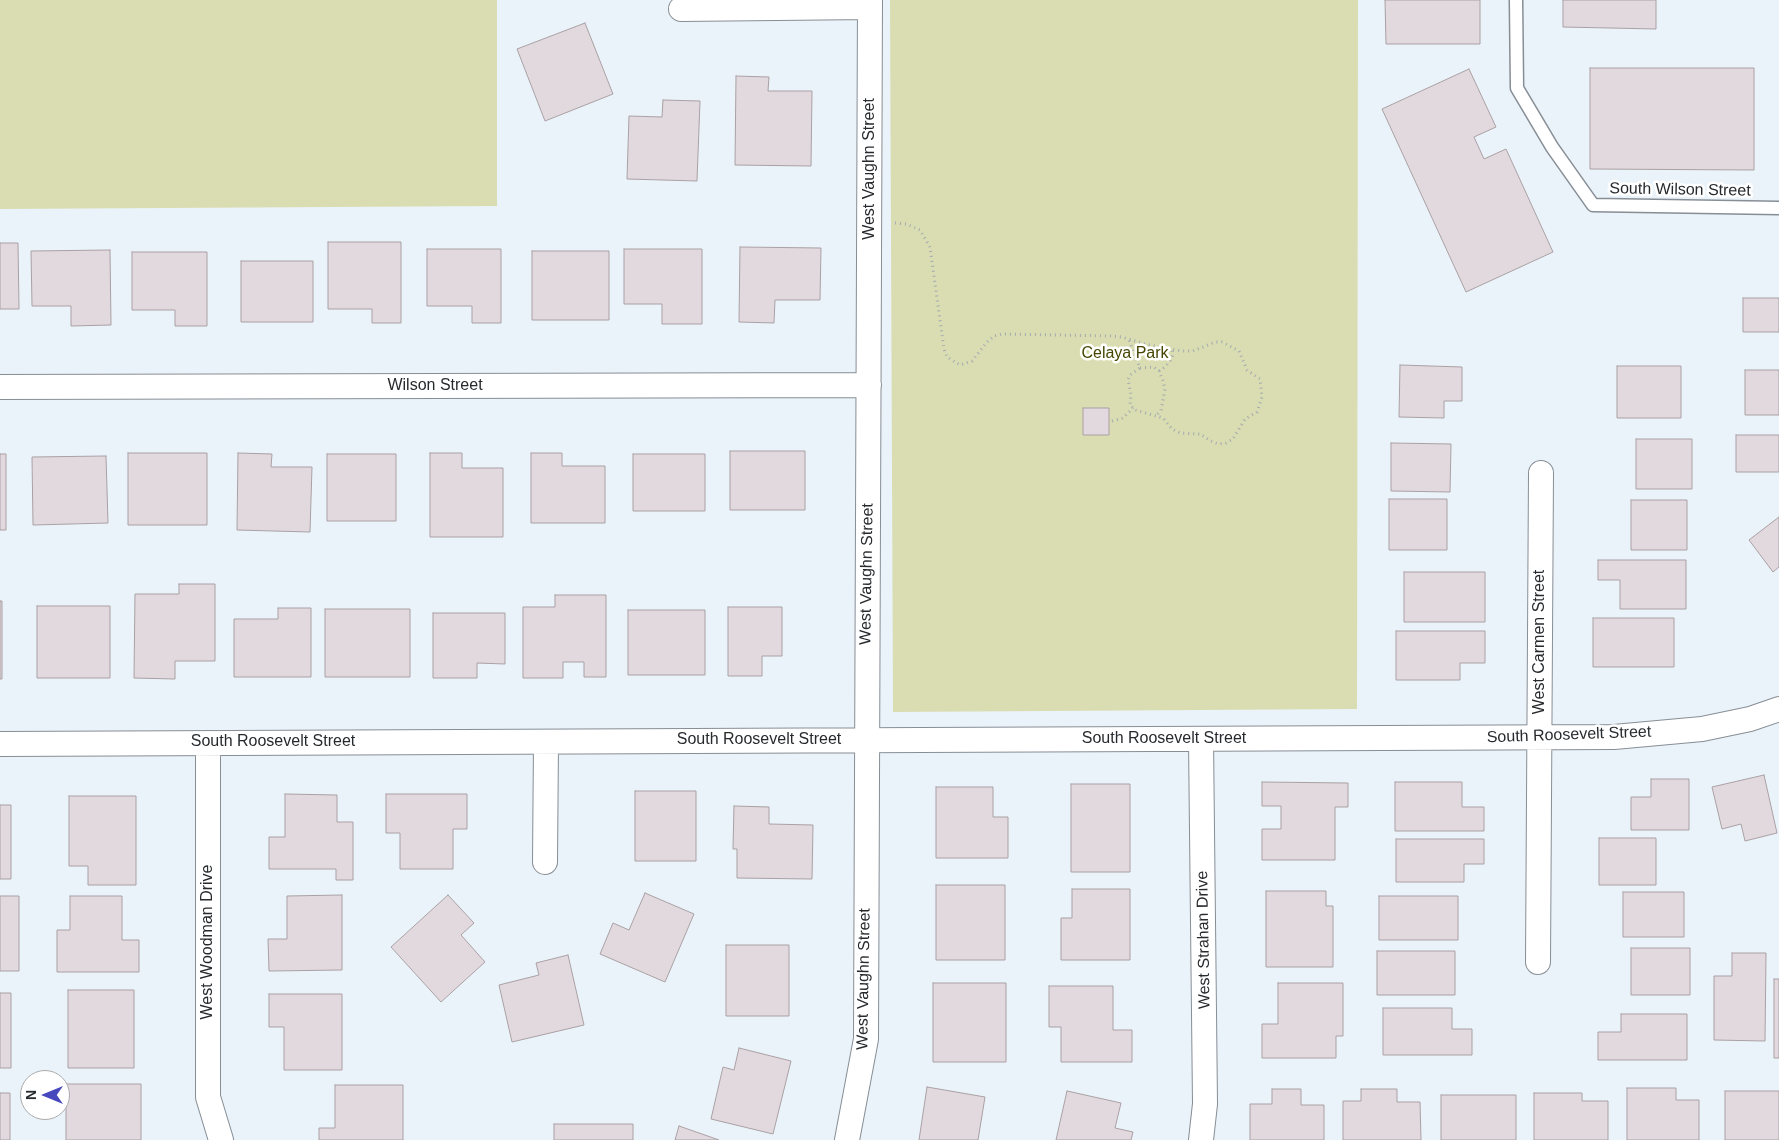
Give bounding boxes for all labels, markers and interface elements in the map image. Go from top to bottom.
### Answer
street label: West Vaughn Street [860,98,880,240]
street label: South Wilson Street [1609,179,1751,201]
park label: Celaya Park [1081,344,1169,364]
street label: Wilson Street [387,376,483,396]
street label: West Vaughn Street [856,503,878,645]
street label: West Carmen Street [1530,570,1550,714]
street label: South Roosevelt Street [1486,723,1652,747]
street label: South Roosevelt Street [1082,729,1246,749]
street label: South Roosevelt Street [677,730,841,750]
street label: South Roosevelt Street [191,732,355,752]
street label: West Woodman Drive [198,864,218,1020]
street label: West Strahan Drive [1193,871,1215,1009]
street label: West Vaughn Street [853,908,875,1050]
north arrow [20,1070,70,1120]
text: N [23,1090,39,1100]

